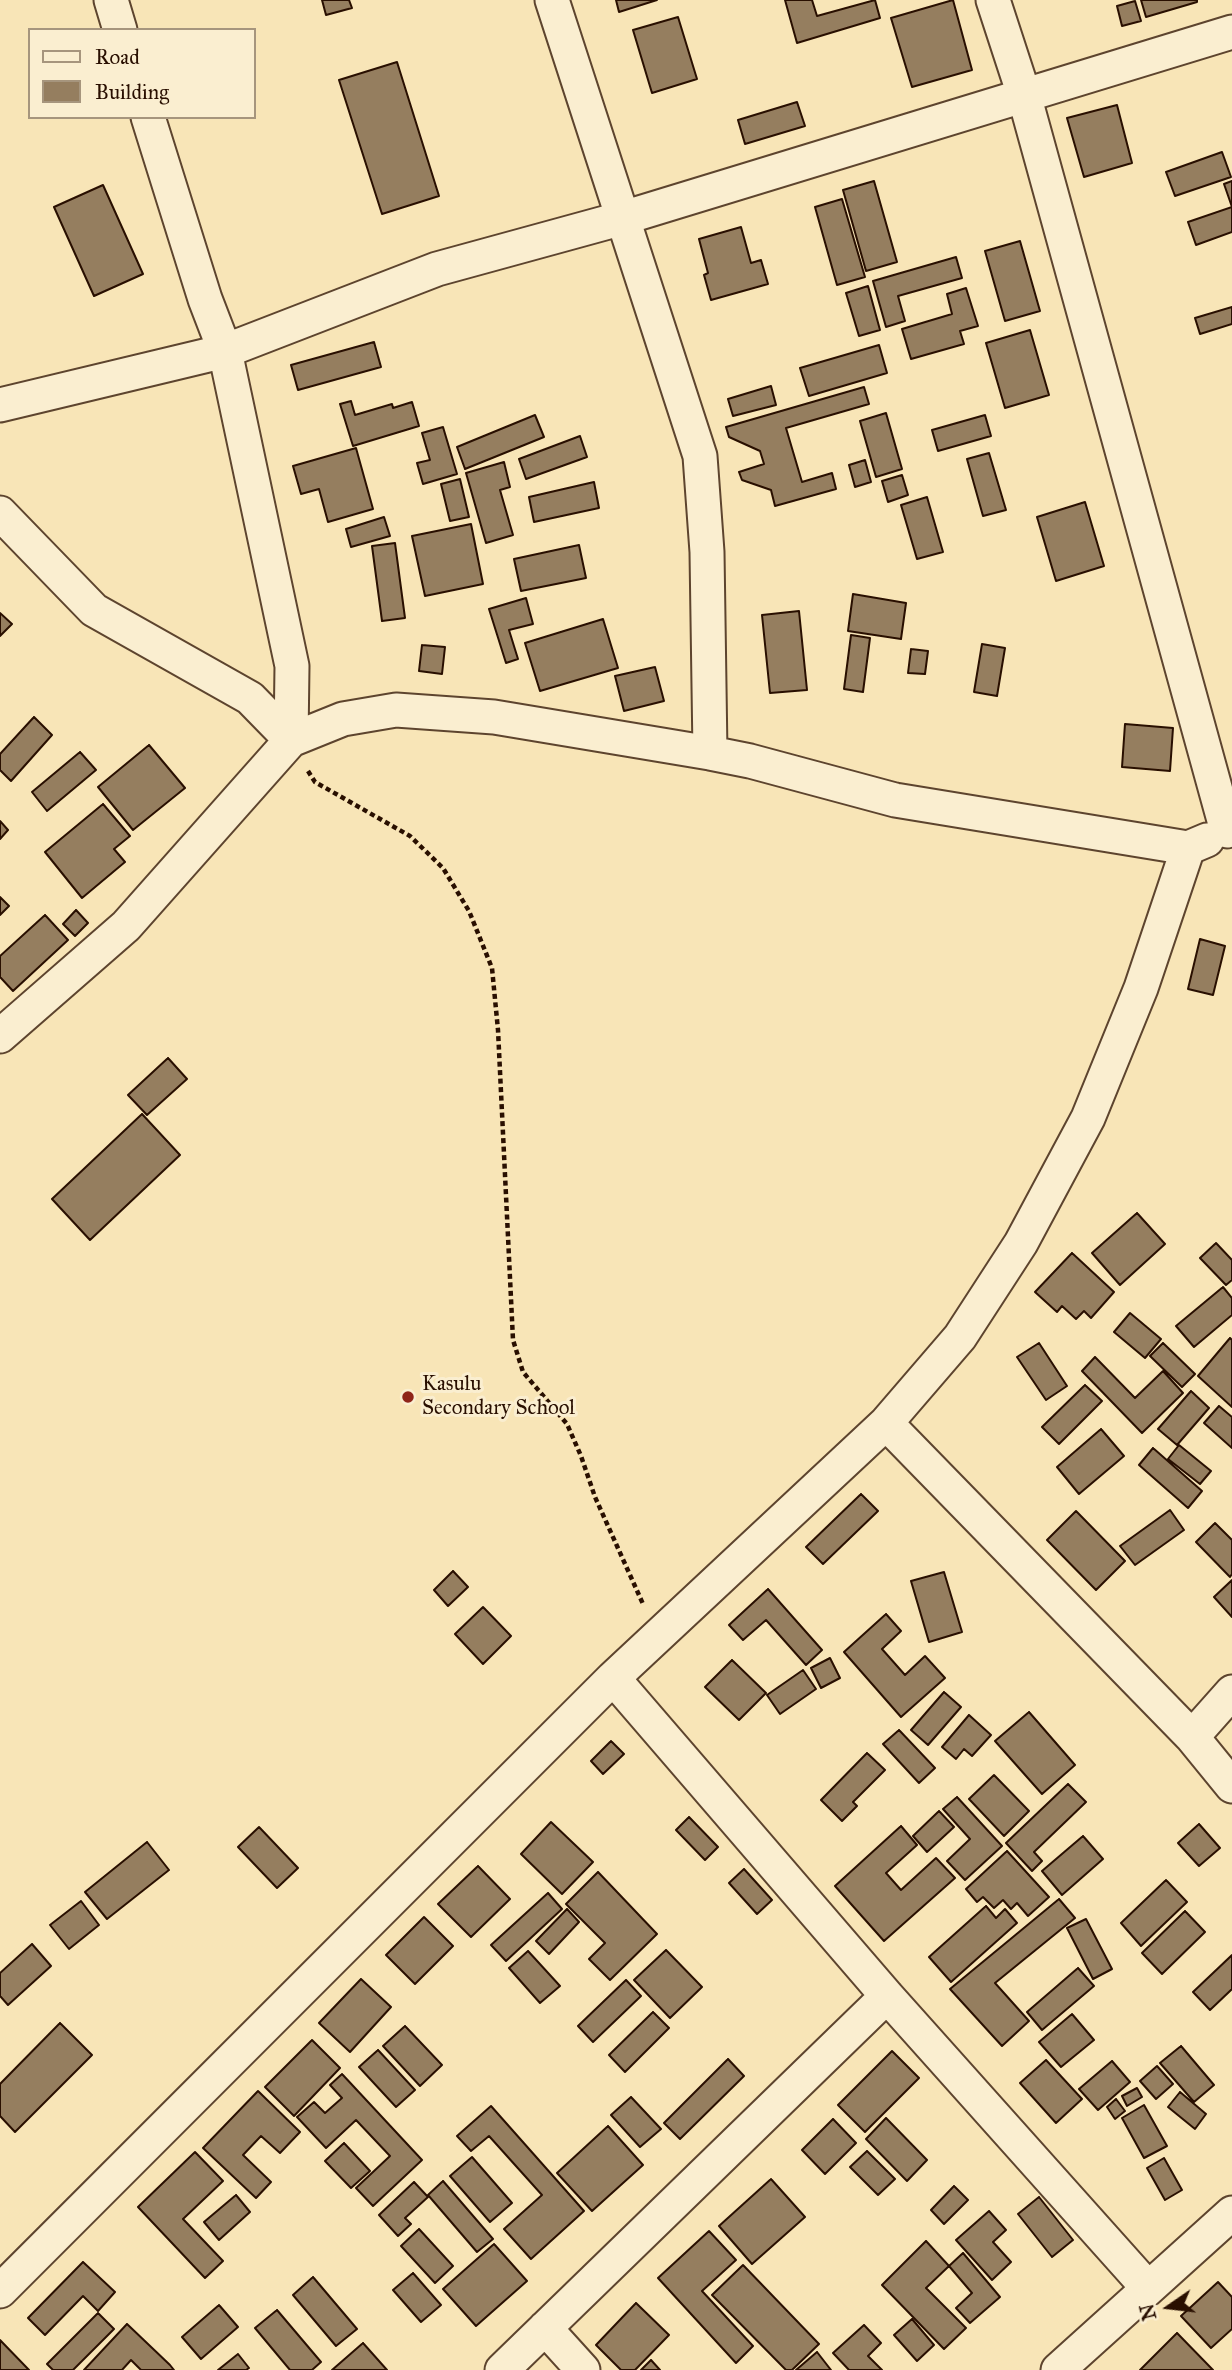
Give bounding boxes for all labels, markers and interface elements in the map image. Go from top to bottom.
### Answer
legend [28,28,256,119]
text: Road [95,44,140,70]
text: Building [95,79,169,105]
place label: Kasulu Secondary School [422,1372,575,1422]
marker: Kasulu Secondary School [400,1389,416,1405]
north arrow [1134,2272,1204,2342]
text: N [1135,2302,1161,2323]

